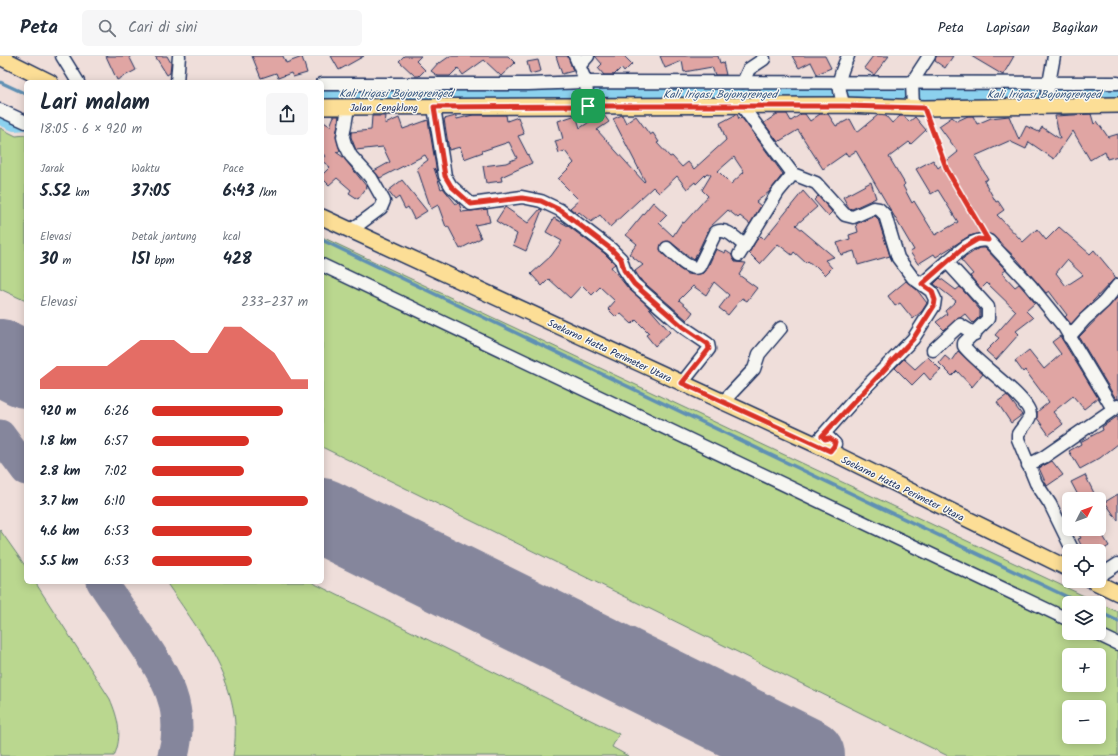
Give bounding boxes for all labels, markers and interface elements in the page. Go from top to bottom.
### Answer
search box [82,10,362,46]
text: Peta [20,13,58,43]
text: Cari di sini [128,16,197,40]
icon: search [96,17,118,39]
text: Peta [938,17,964,39]
text: Lapisan [986,17,1030,39]
text: Bagikan [1052,17,1098,39]
water label: Kali Irigasi Bojongrenged [339,85,456,103]
text: Lari malam [40,86,150,121]
water label: Kali Irigasi Bojongrenged [663,86,780,104]
water label: Kali Irigasi Bojongrenged [987,86,1104,104]
pin [571,89,605,123]
button: share [266,93,308,135]
icon: arrive [577,95,599,117]
street label: Jalan Cengklong [350,100,418,116]
text: 18:05 · 6 × 920 m [40,119,142,140]
text: Jarak [40,160,64,178]
text: Waktu [131,160,160,178]
text: Pace [223,160,244,178]
text: 5.52 [40,178,71,205]
text: 37:05 [131,178,170,205]
text: 6:43 [223,178,255,205]
text: km [71,184,89,202]
text: /km [255,184,277,202]
text: Elevasi [40,228,71,246]
text: Detak jantung [131,228,197,246]
text: kcal [223,228,241,246]
text: 30 [40,246,58,273]
text: 151 [131,246,150,273]
text: 428 [223,246,252,273]
text: m [58,252,71,270]
text: bpm [150,252,174,270]
text: Elevasi [40,292,77,313]
text: 233–237 m [241,292,308,313]
street label: Soekarno Hatta Perimeter Utara [545,315,674,387]
text: 920 m [40,401,76,422]
text: 6:26 [104,401,129,422]
text: 1.8 km [40,431,77,452]
text: 6:57 [104,431,127,452]
street label: Soekarno Hatta Perimeter Utara [838,452,967,526]
text: 2.8 km [40,461,80,482]
text: 7:02 [104,461,127,482]
text: 3.7 km [40,491,78,512]
text: 6:10 [104,491,125,512]
north arrow [1062,492,1106,536]
map controls [1062,492,1106,744]
text: 4.6 km [40,521,79,542]
text: 6:53 [104,521,129,542]
button: locate [1062,544,1106,588]
text: 5.5 km [40,551,78,572]
text: 6:53 [104,551,129,572]
button: layers [1062,596,1106,640]
button: + [1062,648,1106,692]
button: − [1062,700,1106,744]

